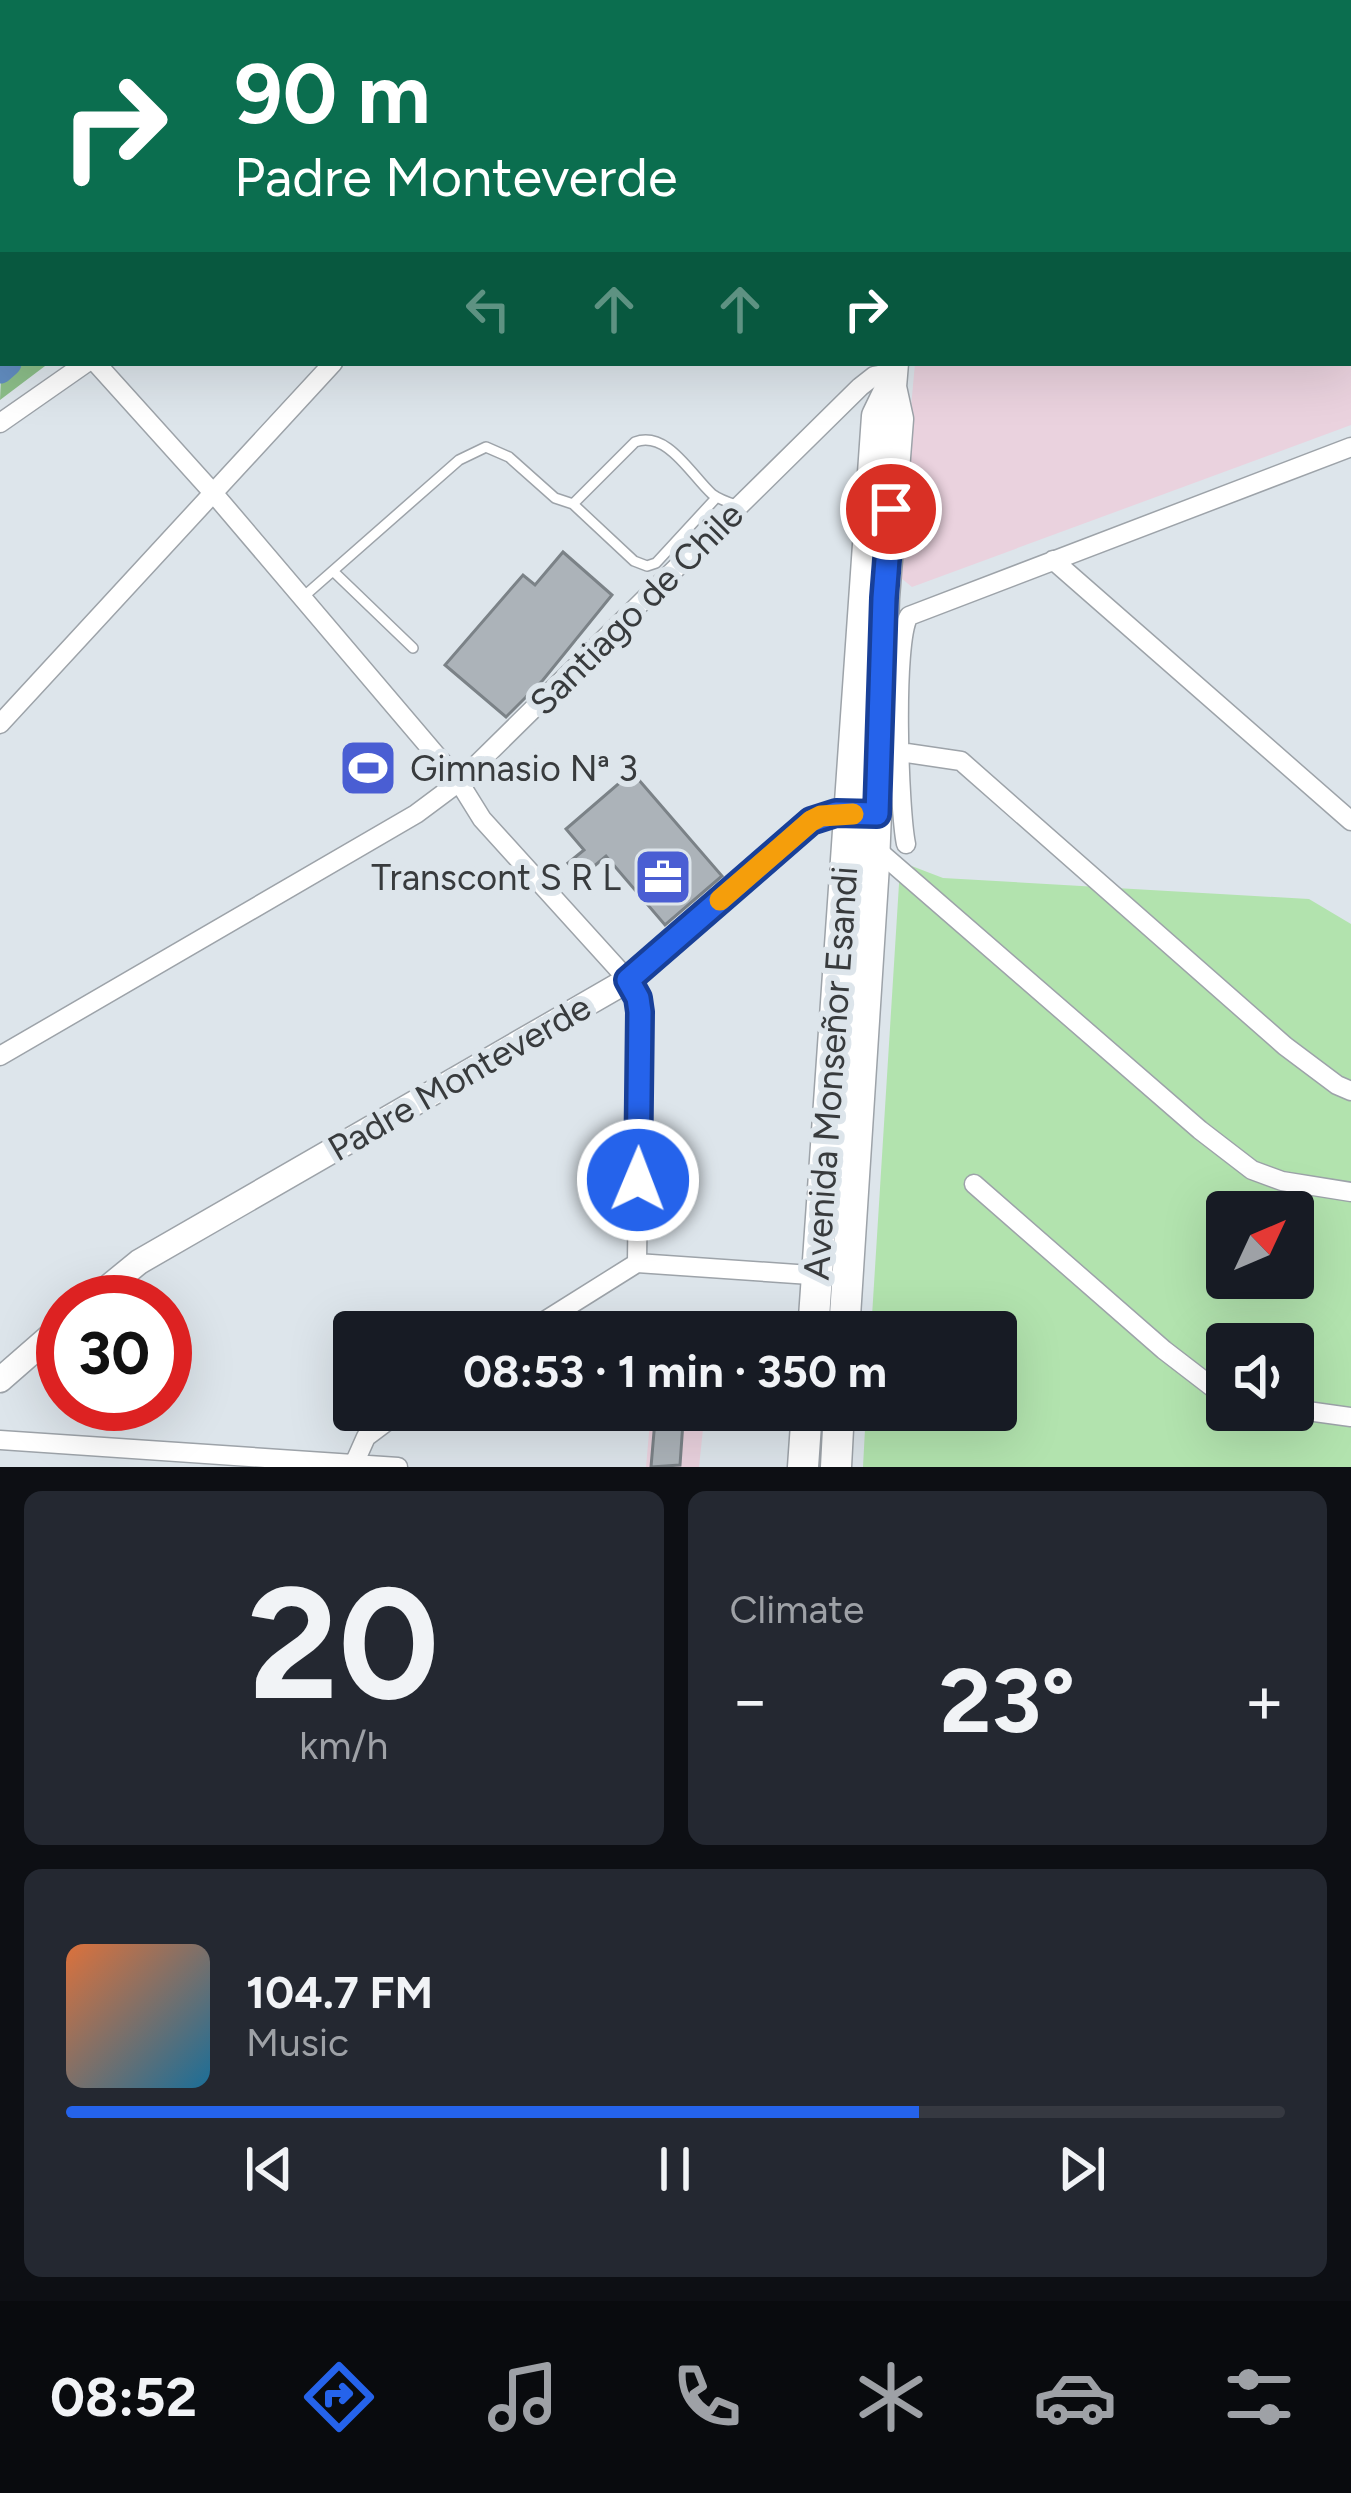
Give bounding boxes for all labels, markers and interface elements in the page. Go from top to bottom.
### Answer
text: 90 m [234,43,430,144]
icon: right [36,48,192,204]
text: Padre Monteverde [234,145,677,210]
icon: left [455,276,521,342]
icon: ahead [581,276,647,342]
icon: ahead [707,276,773,342]
icon: right [833,276,899,342]
pin [840,458,942,560]
icon: arrive [858,476,924,542]
street label: Santiago de Chile [521,493,752,724]
sports icon: Gimnasio Nª 3 [337,737,399,799]
place label: Gimnasio Nª 3 [410,747,638,790]
office icon: Transcont S R L [632,846,694,908]
place label: Transcont S R L [371,856,621,899]
street label: Avenida Monseñor Esandi [795,865,866,1281]
street label: Padre Monteverde [320,985,598,1170]
position arrow [575,1117,701,1243]
north arrow [1206,1191,1314,1299]
map controls [1206,1191,1314,1431]
speed limit sign: 30 [36,1275,192,1431]
button: sound [1206,1323,1314,1431]
text: 08:53 · 1 min · 350 m [463,1344,887,1398]
text: 20 [248,1550,439,1737]
text: Climate [730,1586,864,1633]
text: 23° [939,1646,1075,1755]
text: − [730,1660,771,1740]
text: + [1244,1660,1285,1740]
text: km/h [299,1722,388,1769]
text: 104.7 FM [246,1965,433,2019]
text: Music [246,2019,349,2066]
icon: previous [236,2136,302,2202]
icon: pause [642,2136,708,2202]
icon: next [1049,2136,1115,2202]
icon: directions [297,2355,381,2439]
icon: music [481,2355,565,2439]
icon: phone [665,2355,749,2439]
icon: climate [849,2355,933,2439]
icon: car [1033,2355,1117,2439]
icon: filters [1217,2355,1301,2439]
text: 08:52 [50,2365,197,2430]

